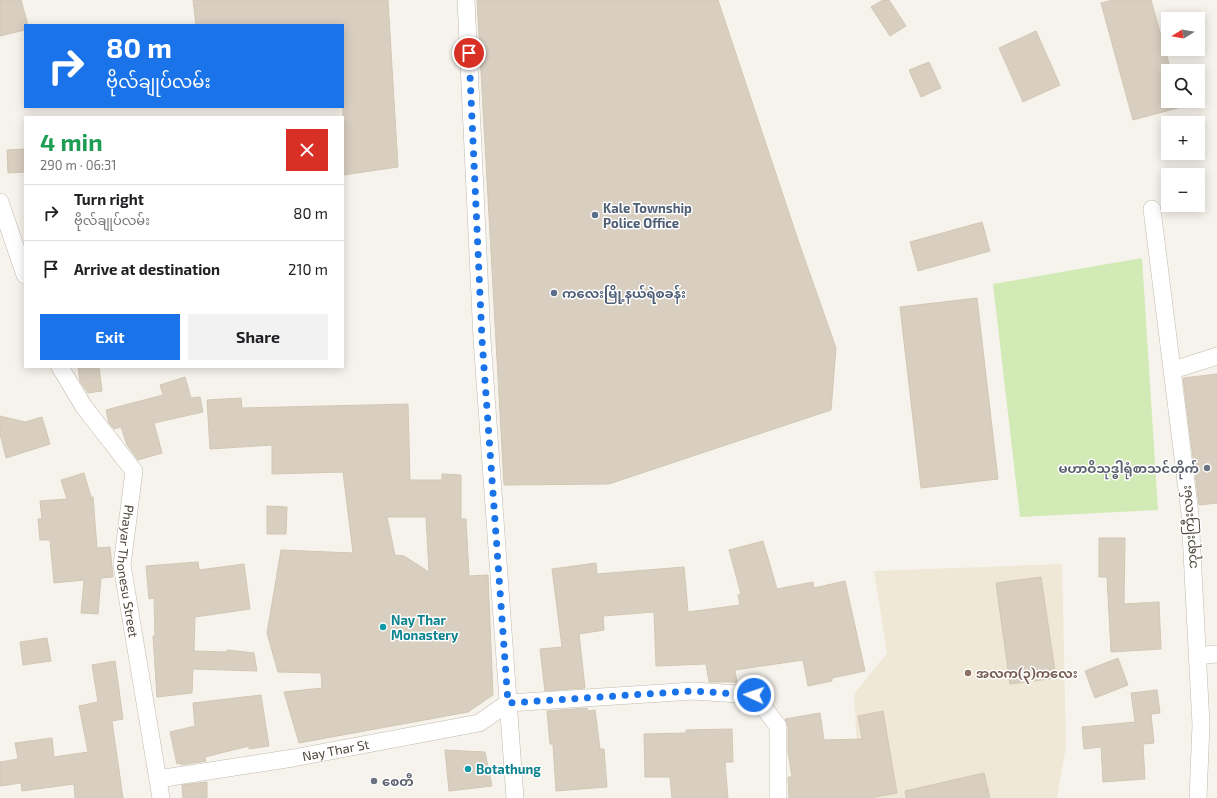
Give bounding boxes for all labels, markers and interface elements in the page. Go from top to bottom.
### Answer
north arrow [1161,12,1205,56]
map controls [1161,12,1205,212]
text: 80 m [106,30,172,64]
pin [452,36,486,70]
icon: right [40,40,92,92]
icon: arrive [458,42,480,64]
button: search [1161,64,1205,108]
text: ဗိုလ်ချုပ်လမ်း [106,70,211,92]
button: + [1161,116,1205,160]
text: 4 min [40,127,103,156]
button: close [286,129,328,171]
text: 290 m · 06:31 [40,157,116,173]
button: − [1161,168,1205,212]
text: Turn right [74,190,144,208]
place label: Kale Township Police Office [603,200,692,231]
icon: right [40,202,62,224]
text: 80 m [293,204,328,222]
marker: Kale Township Police Office [590,210,600,220]
text: ဗိုလ်ချုပ်လမ်း [74,212,150,228]
icon: arrive [40,258,62,280]
text: Arrive at destination [74,260,220,278]
text: 210 m [288,260,328,278]
place label: ကလေးမြို့နယ်ရဲစခန်း [562,284,686,304]
marker: ကလေးမြို့နယ်ရဲစခန်း [549,288,559,298]
button: Exit [40,314,180,360]
button: Share [188,314,328,360]
place label: မဟာဝိသုဒ္ဓါရုံစာသင်တိုက် [1059,459,1199,480]
marker: မဟာဝိသုဒ္ဓါရုံစာသင်တိုက် [1202,463,1212,473]
street label: ဘုရားကြီးလမ်း [1178,484,1203,569]
street label: Phayar Thonesu Street [114,504,142,639]
place label: Nay Thar Monastery [391,612,459,643]
marker: Nay Thar Monastery [378,622,388,632]
place label: အလက(၃)ကလေး [976,665,1078,684]
marker: အလက(၃)ကလေး [963,668,973,678]
position arrow [733,674,775,716]
street label: Nay Thar St [301,736,370,764]
place label: Botathung [476,761,541,777]
marker: Botathung [463,764,473,774]
place label: စေတီ [382,773,414,789]
marker: စေတီ [369,776,379,786]

